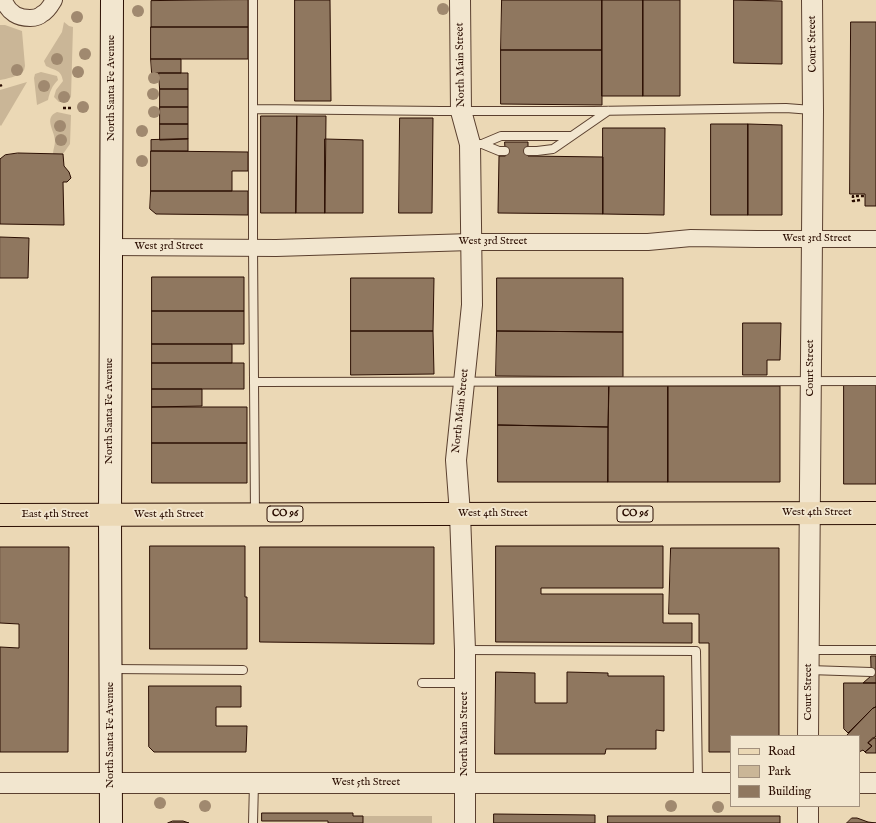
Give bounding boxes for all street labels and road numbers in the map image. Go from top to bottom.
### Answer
street label: Court Street [806,15,820,73]
street label: North Main Street [454,22,468,108]
street label: North Santa Fe Avenue [105,35,119,141]
street label: West 3rd Street [783,232,851,246]
street label: West 3rd Street [459,235,527,249]
street label: West 3rd Street [135,240,203,254]
street label: Court Street [804,340,818,396]
street label: North Santa Fe Avenue [103,358,117,464]
street label: North Main Street [450,368,472,454]
road number: CO 96 [267,506,303,522]
road number: CO 96 [617,506,653,522]
street label: West 4th Street [782,506,852,520]
street label: West 4th Street [458,507,528,521]
street label: East 4th Street [21,508,89,522]
street label: West 4th Street [134,508,204,522]
street label: Court Street [802,664,816,720]
street label: North Santa Fe Avenue [104,682,118,788]
street label: North Main Street [458,692,472,776]
street label: West 5th Street [332,776,400,790]

